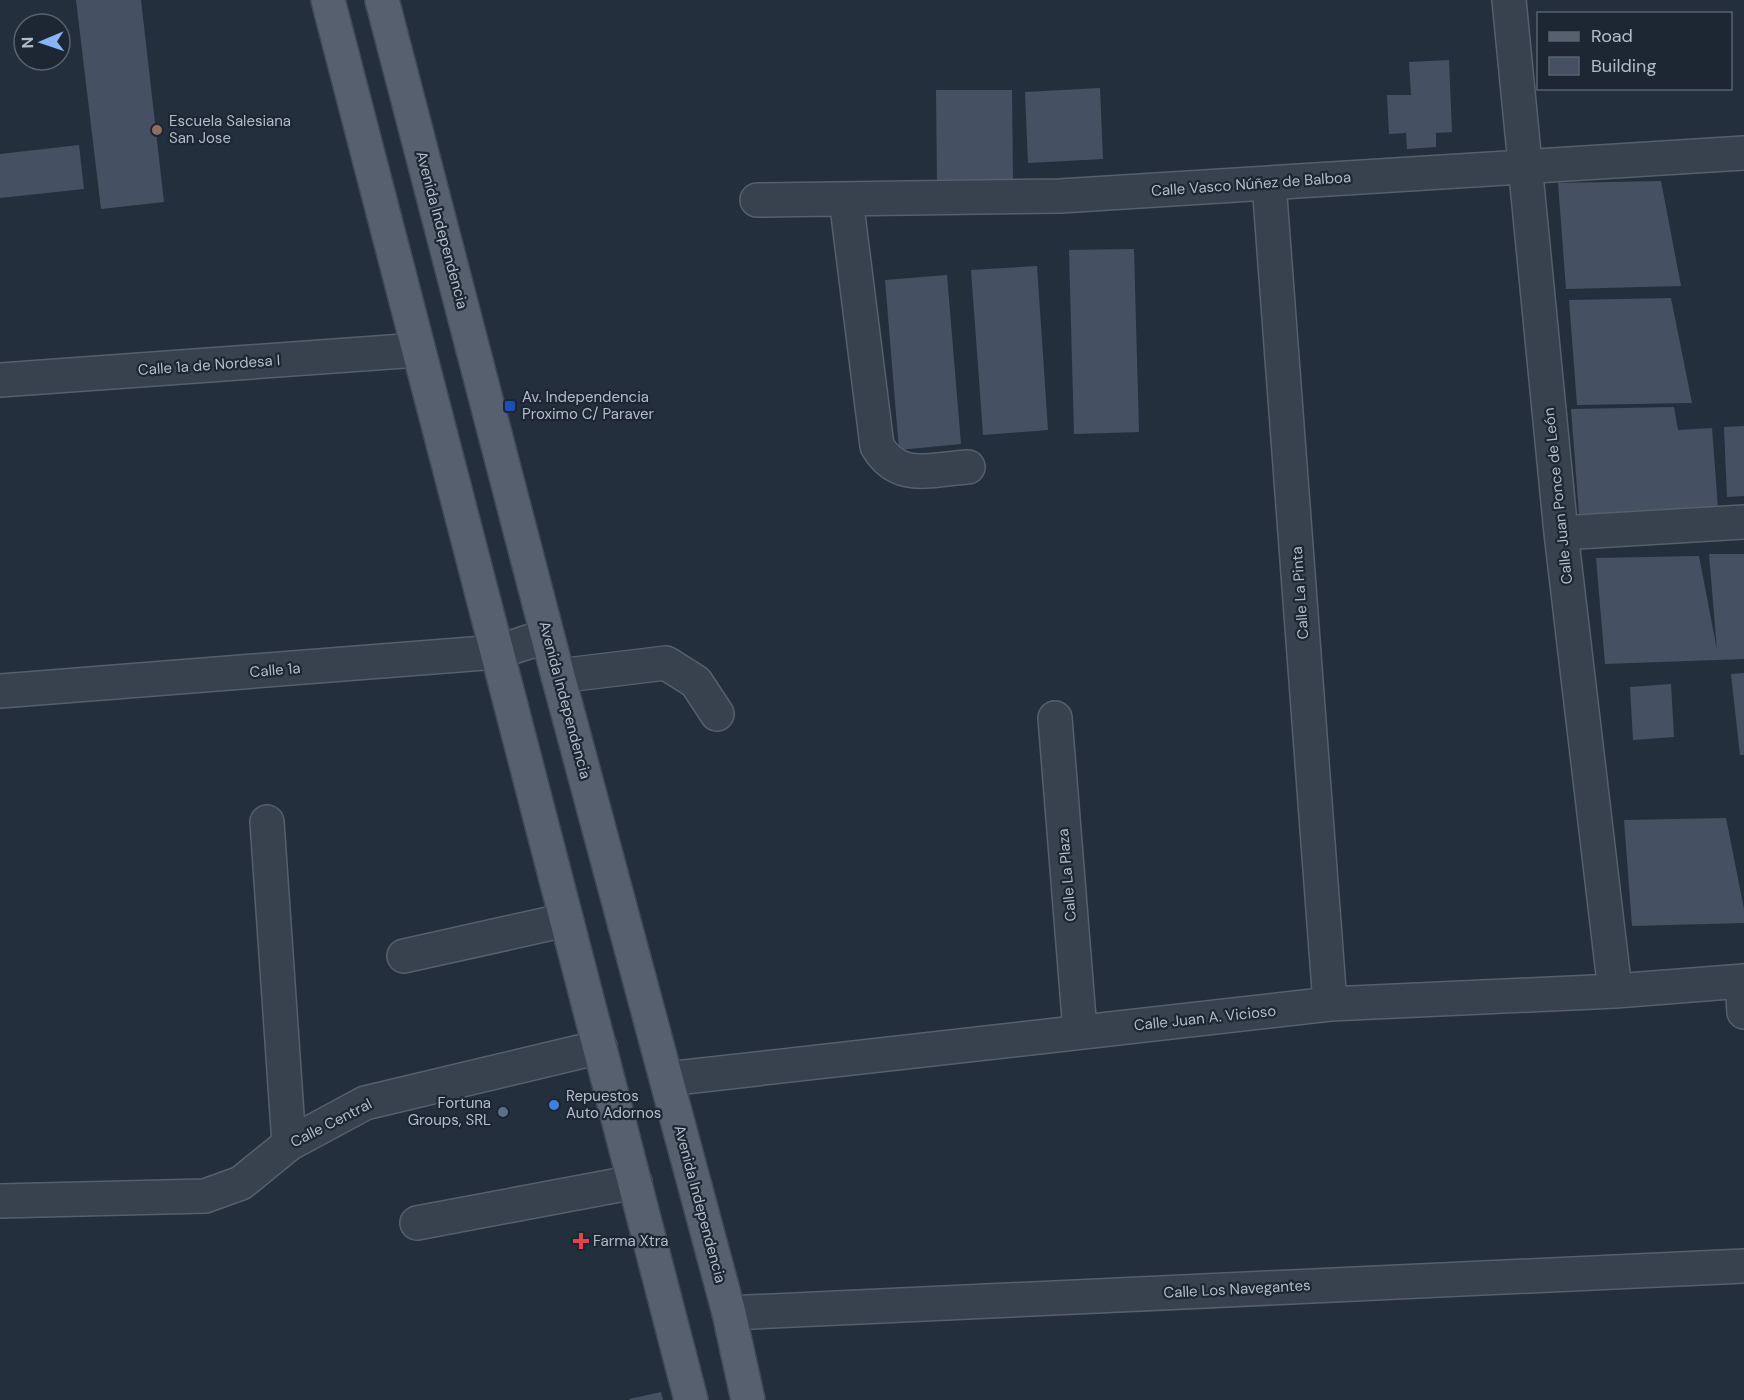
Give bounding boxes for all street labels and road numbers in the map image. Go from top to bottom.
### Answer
street label: Avenida Independencia [411,149,473,311]
street label: Calle Vasco Núñez de Balboa [1150,167,1352,201]
street label: Calle 1a de Nordesa I [137,350,281,380]
street label: Calle Juan Ponce de León [1539,407,1577,585]
street label: Calle La Pinta [1287,546,1313,640]
street label: Avenida Independencia [534,619,596,781]
street label: Calle 1a [249,658,301,682]
street label: Calle La Plaza [1053,828,1081,922]
street label: Calle Juan A. Vicioso [1133,1001,1277,1035]
street label: Calle Central [287,1094,375,1152]
street label: Avenida Independencia [669,1123,731,1285]
street label: Calle Los Navegantes [1163,1275,1311,1303]

